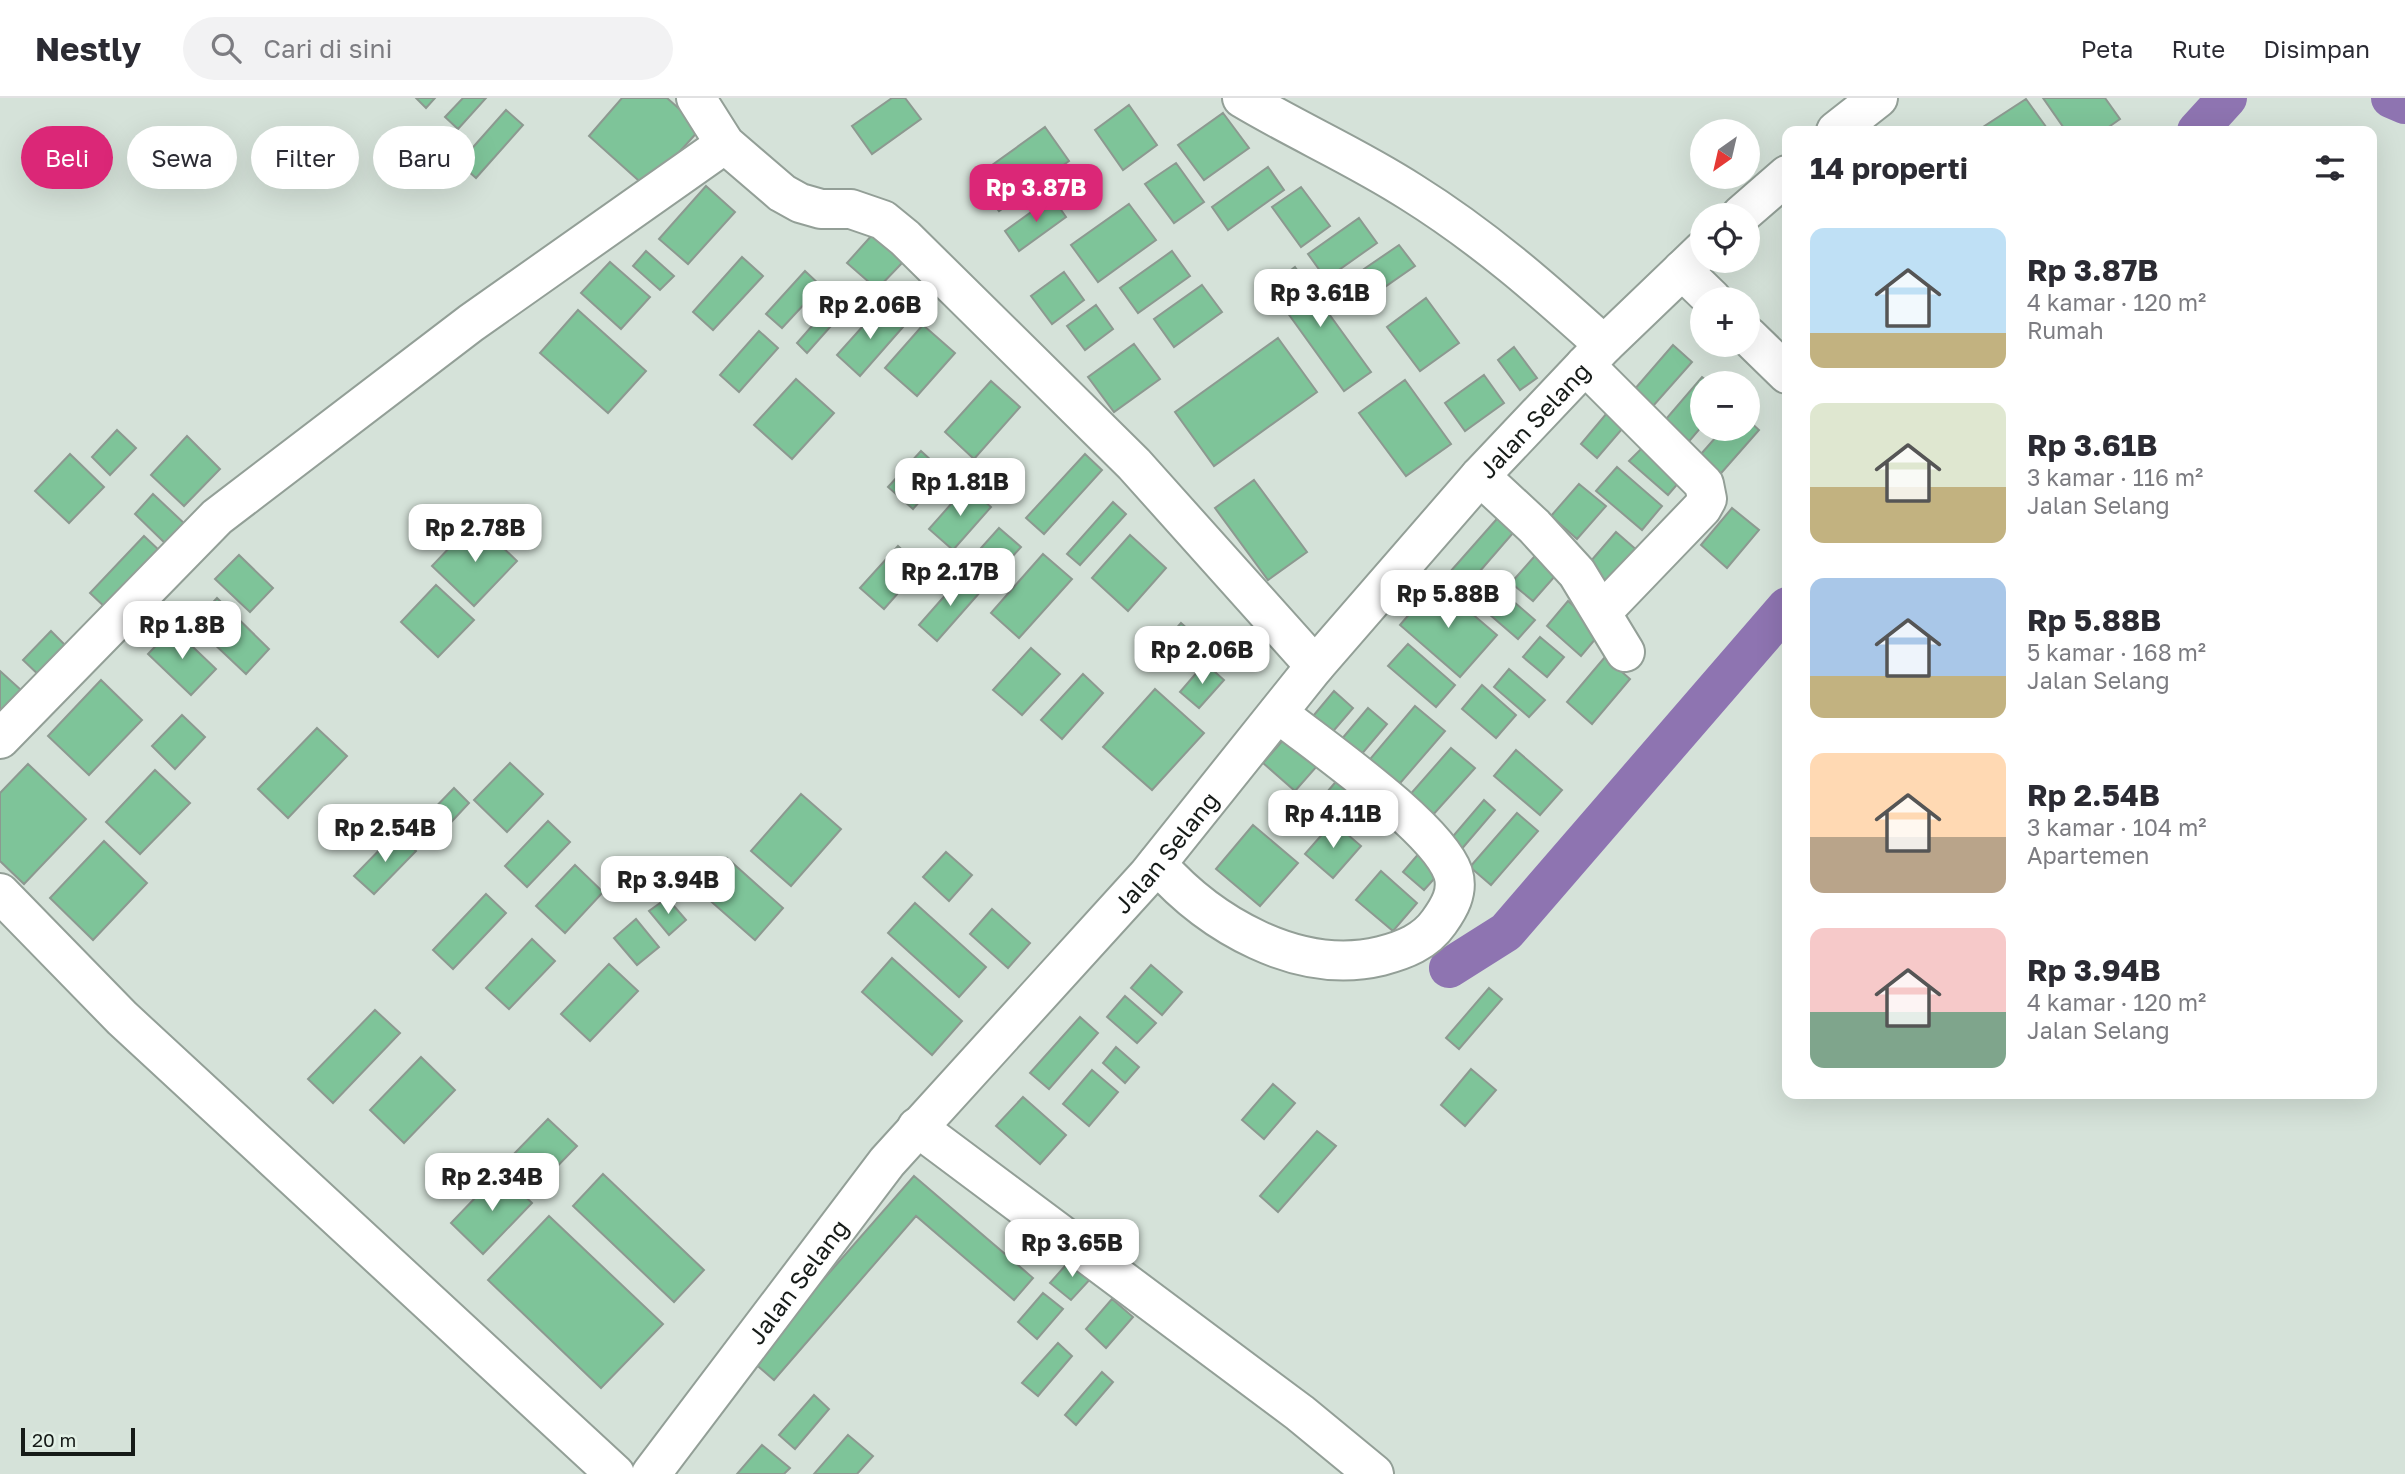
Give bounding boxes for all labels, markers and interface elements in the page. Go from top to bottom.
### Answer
search box [183,17,673,80]
text: Nestly [35,29,141,68]
icon: search [207,29,245,67]
text: Cari di sini [263,33,392,64]
text: Peta [2081,34,2133,63]
text: Rute [2171,34,2225,63]
text: Disimpan [2263,34,2370,63]
north arrow [1690,119,1760,189]
map controls [1690,119,1760,441]
chip: Beli [21,126,113,189]
chip: Sewa [127,126,237,189]
chip: Filter [251,126,359,189]
chip: Baru [373,126,475,189]
icon: filters [2311,149,2349,187]
text: 14 properti [1810,150,1968,186]
pin: Rp 3.87B [964,164,1108,224]
text: Rp 3.87B [986,173,1086,201]
button: locate [1690,203,1760,273]
text: Rp 3.87B [2027,252,2158,288]
icon: home [1866,256,1950,340]
pin: Rp 3.61B [1248,270,1392,329]
text: Rp 3.61B [1270,278,1370,306]
pin: Rp 2.06B [798,282,942,341]
button: + [1690,287,1760,357]
text: 4 kamar · 120 m² [2027,288,2206,316]
text: Rp 2.06B [818,290,922,318]
text: Rumah [2027,316,2104,344]
street label: Jalan Selang [1472,356,1595,484]
button: − [1690,371,1760,441]
text: Rp 3.61B [2027,427,2157,463]
icon: home [1866,431,1950,515]
pin: Rp 1.81B [888,458,1032,518]
text: 3 kamar · 116 m² [2027,463,2203,491]
text: Rp 1.81B [911,467,1009,495]
text: Jalan Selang [2027,491,2170,519]
pin: Rp 2.78B [403,504,547,564]
text: Rp 2.78B [425,513,525,541]
pin: Rp 2.17B [878,548,1022,608]
text: Rp 2.17B [901,557,999,585]
pin: Rp 5.88B [1376,570,1520,630]
text: Rp 5.88B [1397,579,1499,607]
pin: Rp 1.8B [117,602,247,661]
text: Rp 5.88B [2027,602,2161,638]
icon: home [1866,606,1950,690]
text: Rp 1.8B [139,610,225,638]
pin: Rp 2.06B [1130,626,1274,686]
text: Rp 2.06B [1150,635,1254,663]
text: 5 kamar · 168 m² [2027,638,2206,666]
text: Jalan Selang [2027,666,2170,694]
text: Rp 2.54B [2027,777,2160,813]
icon: home [1866,781,1950,865]
street label: Jalan Selang [1107,785,1224,918]
pin: Rp 4.11B [1261,790,1405,850]
text: Rp 4.11B [1284,799,1382,827]
pin: Rp 2.54B [313,804,457,864]
text: Rp 2.54B [334,813,436,841]
text: 3 kamar · 104 m² [2027,813,2207,841]
text: Apartemen [2027,841,2149,869]
pin: Rp 3.94B [596,856,740,916]
text: Rp 3.94B [617,865,719,893]
text: Rp 3.94B [2027,952,2161,988]
icon: home [1866,956,1950,1040]
text: 4 kamar · 120 m² [2027,988,2206,1016]
text: Jalan Selang [2027,1016,2170,1044]
pin: Rp 2.34B [420,1154,564,1213]
text: Rp 2.34B [441,1162,543,1190]
street label: Jalan Selang [740,1213,853,1349]
pin: Rp 3.65B [1000,1220,1144,1279]
text: Rp 3.65B [1021,1228,1123,1256]
scale bar [21,1425,135,1457]
text: 20 m [32,1428,76,1451]

